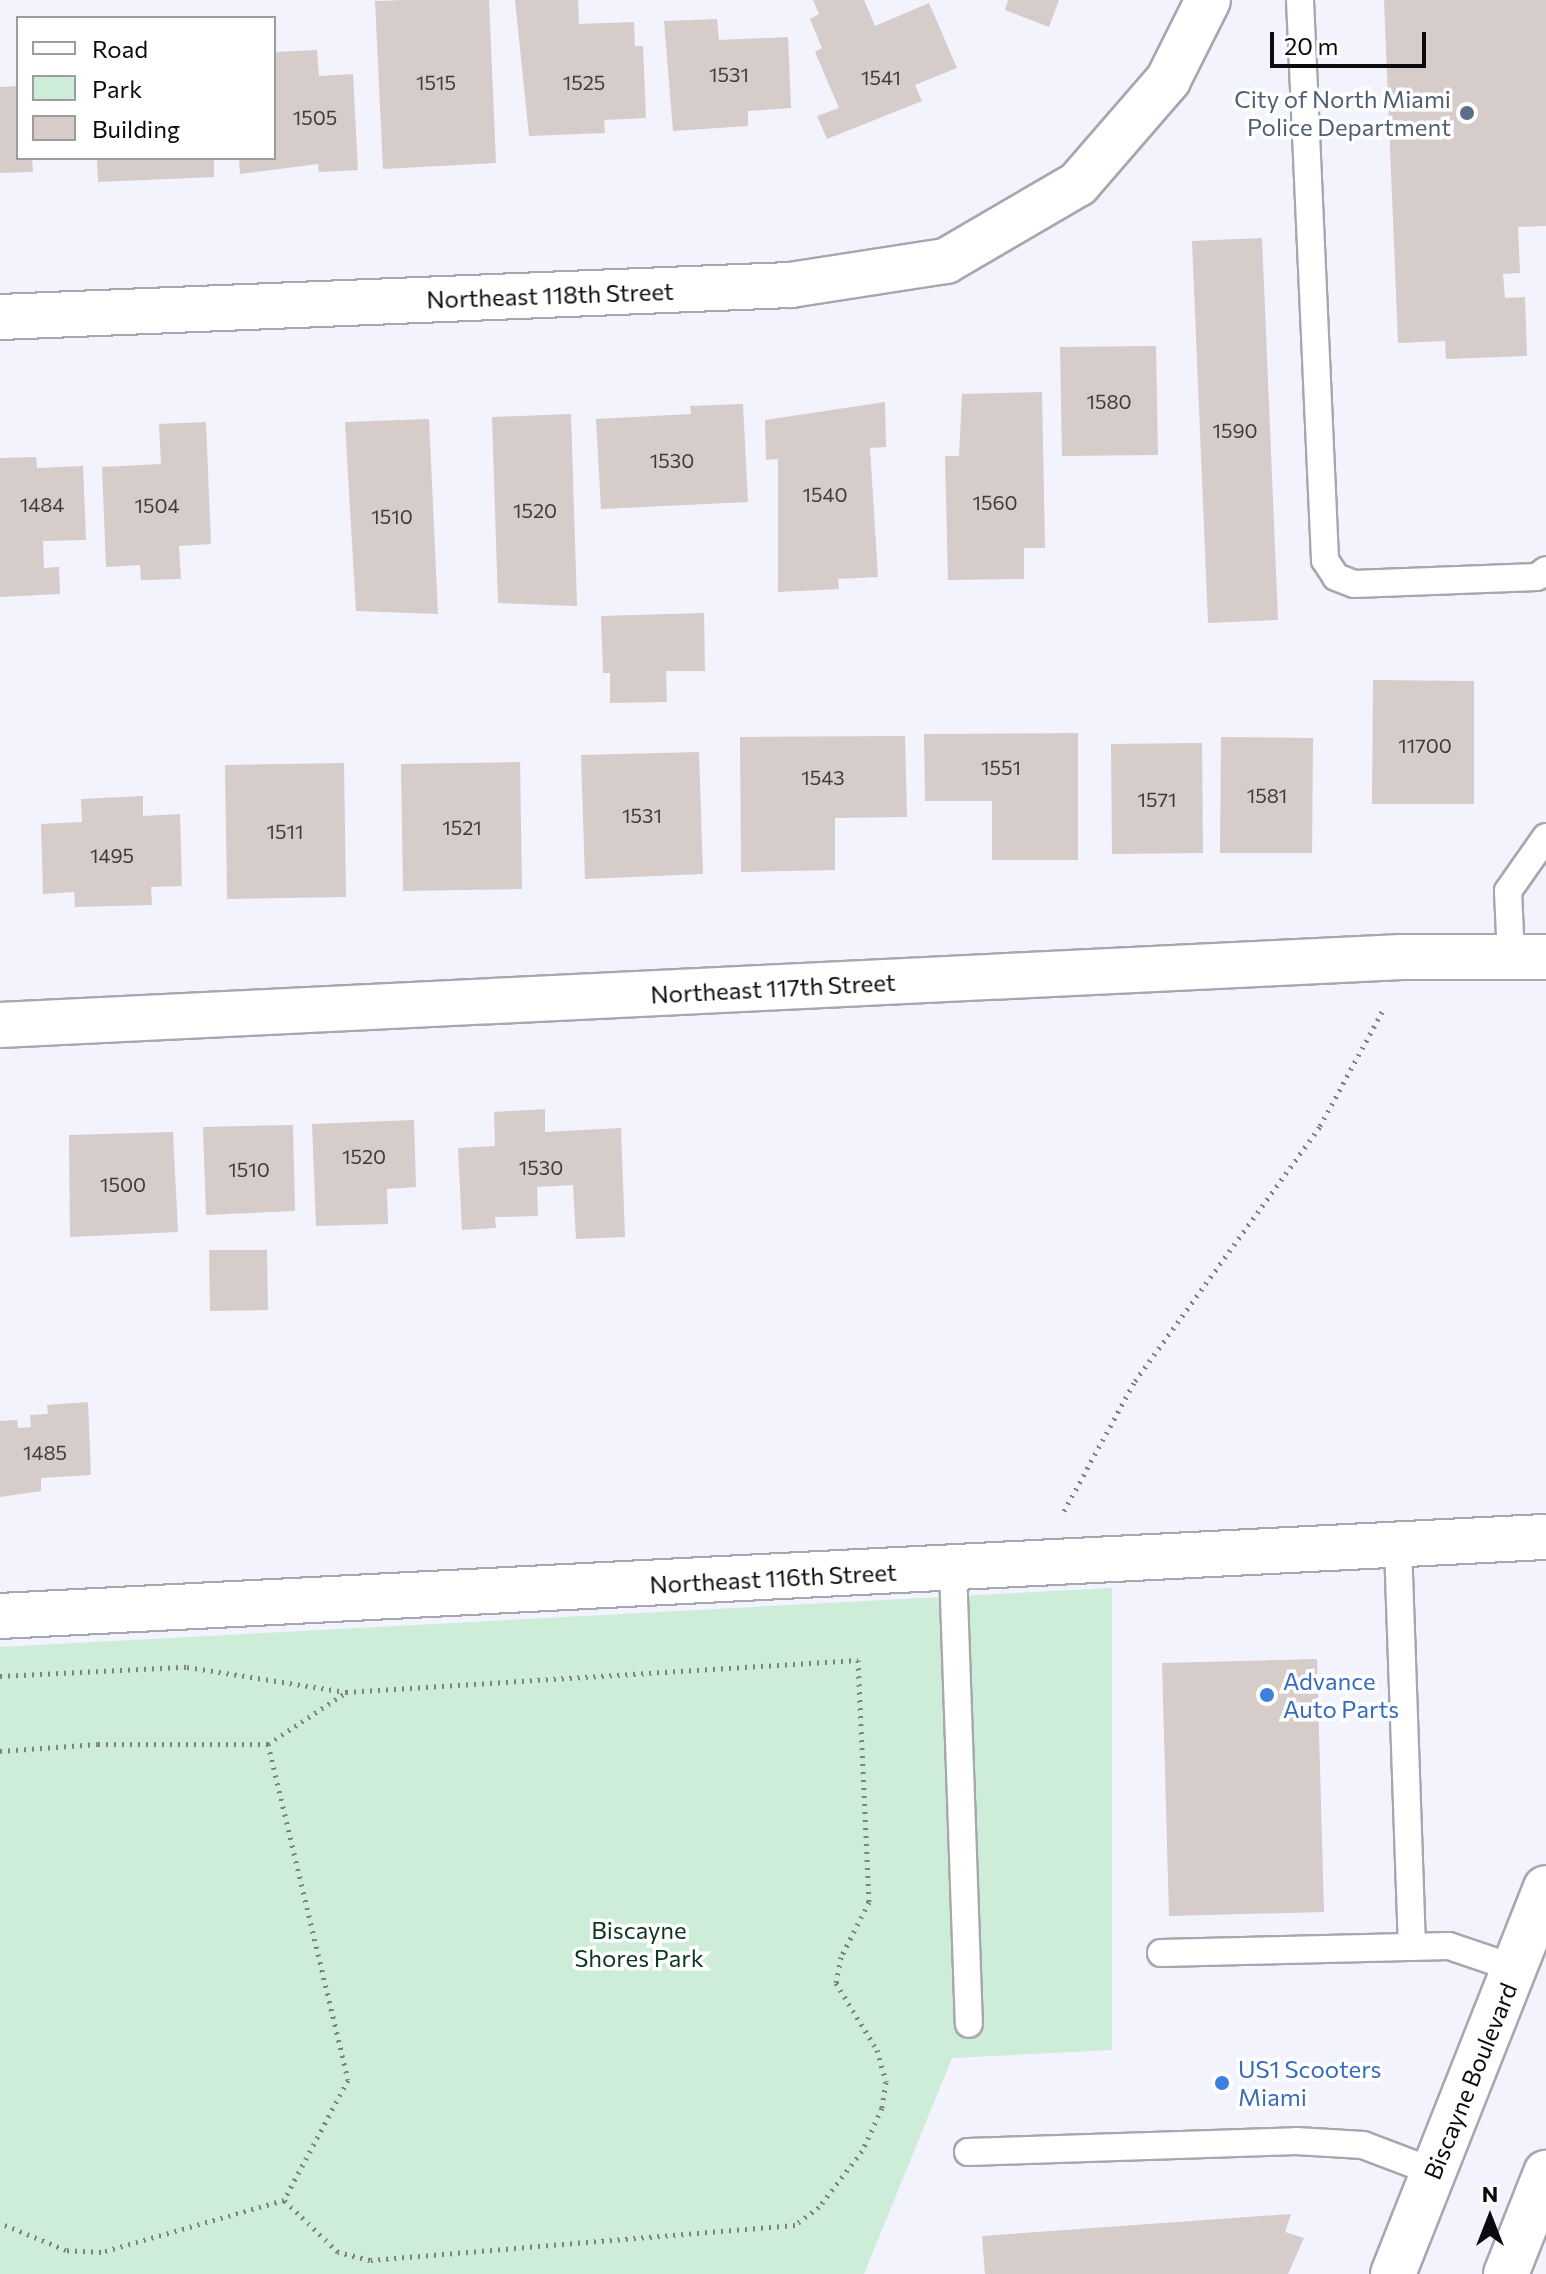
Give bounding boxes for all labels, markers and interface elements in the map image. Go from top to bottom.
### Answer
legend [16,16,276,160]
scale bar [1274,16,1430,66]
text: 20 m [1284,31,1338,60]
text: Road [92,34,148,63]
house number: 1531 [709,62,749,86]
house number: 1541 [861,65,901,89]
house number: 1515 [416,70,456,94]
house number: 1525 [563,70,605,94]
text: Park [92,74,142,103]
place label: City of North Miami Police Department [1234,85,1451,141]
marker: City of North Miami Police Department [1458,104,1476,122]
house number: 1505 [293,105,337,129]
text: Building [92,114,180,143]
street label: Northeast 118th Street [426,276,674,314]
house number: 1580 [1086,389,1132,413]
house number: 1590 [1212,418,1258,442]
house number: 1530 [650,448,694,472]
house number: 1540 [802,482,848,506]
house number: 1560 [972,490,1018,514]
house number: 1484 [20,492,64,516]
house number: 1504 [134,493,180,517]
house number: 1520 [513,498,557,522]
house number: 1510 [371,504,413,528]
house number: 11700 [1398,733,1452,757]
house number: 1551 [981,755,1021,779]
house number: 1543 [801,765,845,789]
house number: 1581 [1247,783,1287,807]
house number: 1571 [1137,787,1177,811]
house number: 1531 [622,803,662,827]
house number: 1521 [442,815,482,839]
house number: 1511 [266,819,304,843]
house number: 1495 [90,843,134,867]
street label: Northeast 117th Street [650,967,896,1009]
house number: 1520 [342,1144,386,1168]
house number: 1530 [519,1155,563,1179]
house number: 1510 [228,1157,270,1181]
house number: 1500 [100,1172,146,1196]
house number: 1485 [23,1440,67,1464]
street label: Northeast 116th Street [649,1557,897,1599]
place label: Advance Auto Parts [1283,1667,1399,1723]
marker: Advance Auto Parts [1258,1686,1276,1704]
park label: Biscayne Shores Park [574,1916,704,1972]
street label: Biscayne Boulevard [1417,1978,1523,2184]
place label: US1 Scooters Miami [1238,2055,1381,2111]
marker: US1 Scooters Miami [1213,2074,1231,2092]
north arrow [1450,2178,1530,2258]
text: N [1482,2180,1498,2207]

